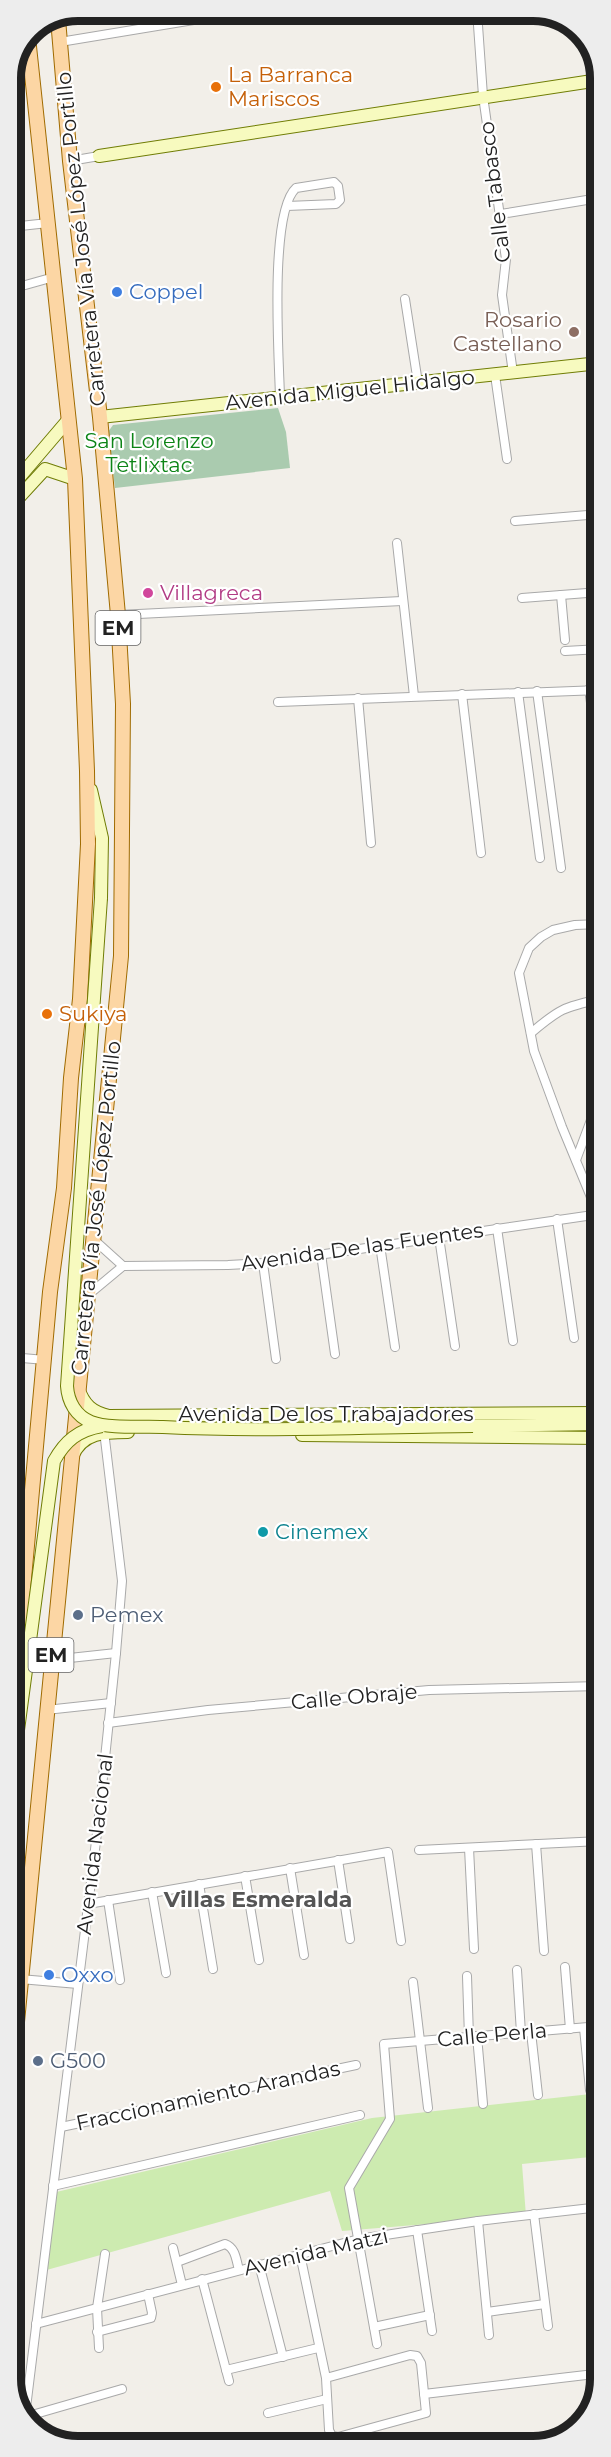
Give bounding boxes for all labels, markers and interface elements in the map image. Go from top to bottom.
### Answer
place label: La Barranca Mariscos [228,62,353,111]
street label: Carretera Vía José López Portillo [50,71,111,408]
marker: La Barranca Mariscos [209,80,223,94]
street label: Calle Tabasco [473,120,516,264]
place label: Coppel [129,279,203,304]
marker: Coppel [110,285,124,299]
place label: Rosario Castellano [453,307,562,356]
marker: Rosario Castellano [567,325,581,339]
street label: Avenida Miguel Hidalgo [224,364,476,415]
park label: San Lorenzo Tetlixtac [84,428,214,477]
place label: Villagreca [160,580,263,605]
marker: Villagreca [141,586,155,600]
road number: EM [96,611,140,645]
place label: Sukiya [59,1001,128,1026]
marker: Sukiya [40,1007,54,1021]
street label: Carretera Vía José López Portillo [65,1039,126,1376]
street label: Avenida De las Fuentes [239,1217,485,1276]
street label: Avenida De los Trabajadores [178,1401,474,1426]
place label: Cinemex [275,1519,368,1544]
marker: Cinemex [256,1525,270,1539]
place label: Pemex [90,1602,163,1627]
marker: Pemex [71,1608,85,1622]
road number: EM [28,1638,74,1672]
street label: Calle Obraje [290,1679,418,1714]
street label: Avenida Nacional [71,1752,118,1936]
district label: Villas Esmeralda [163,1886,352,1913]
place label: Oxxo [61,1962,114,1987]
marker: Oxxo [42,1968,56,1982]
street label: Calle Perla [436,2017,548,2052]
place label: G500 [50,2048,106,2073]
marker: G500 [31,2054,45,2068]
street label: Fraccionamiento Arandas [74,2055,342,2136]
street label: Avenida Matzi [241,2223,391,2280]

